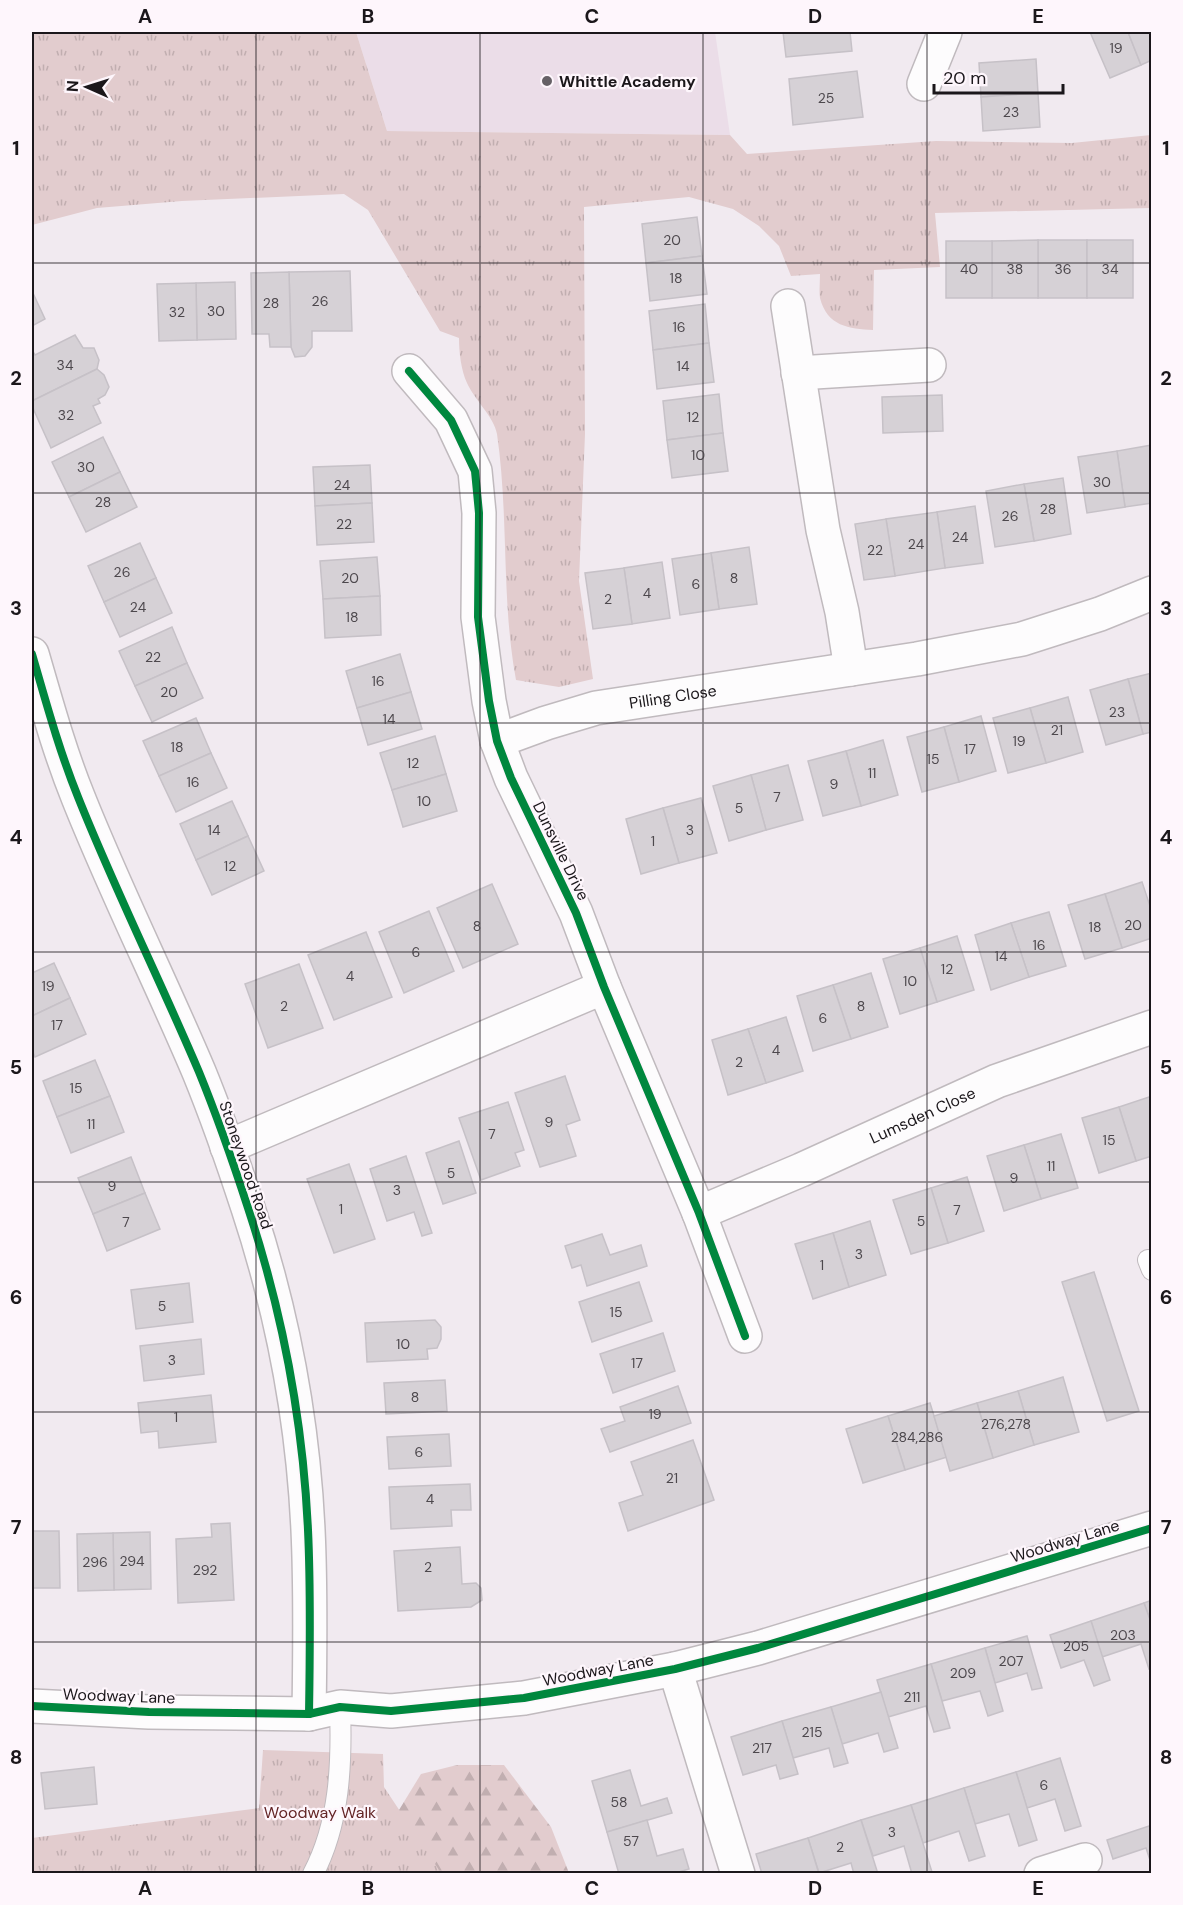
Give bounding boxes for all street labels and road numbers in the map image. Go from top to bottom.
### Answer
street label: Pilling Close [628,679,718,713]
street label: Dunsville Drive [528,798,594,904]
street label: Lumsden Close [866,1082,979,1148]
street label: Stoneywood Road [214,1098,278,1232]
street label: Woodway Lane [1008,1514,1122,1568]
street label: Woodway Lane [541,1649,655,1691]
street label: Woodway Lane [62,1684,176,1708]

